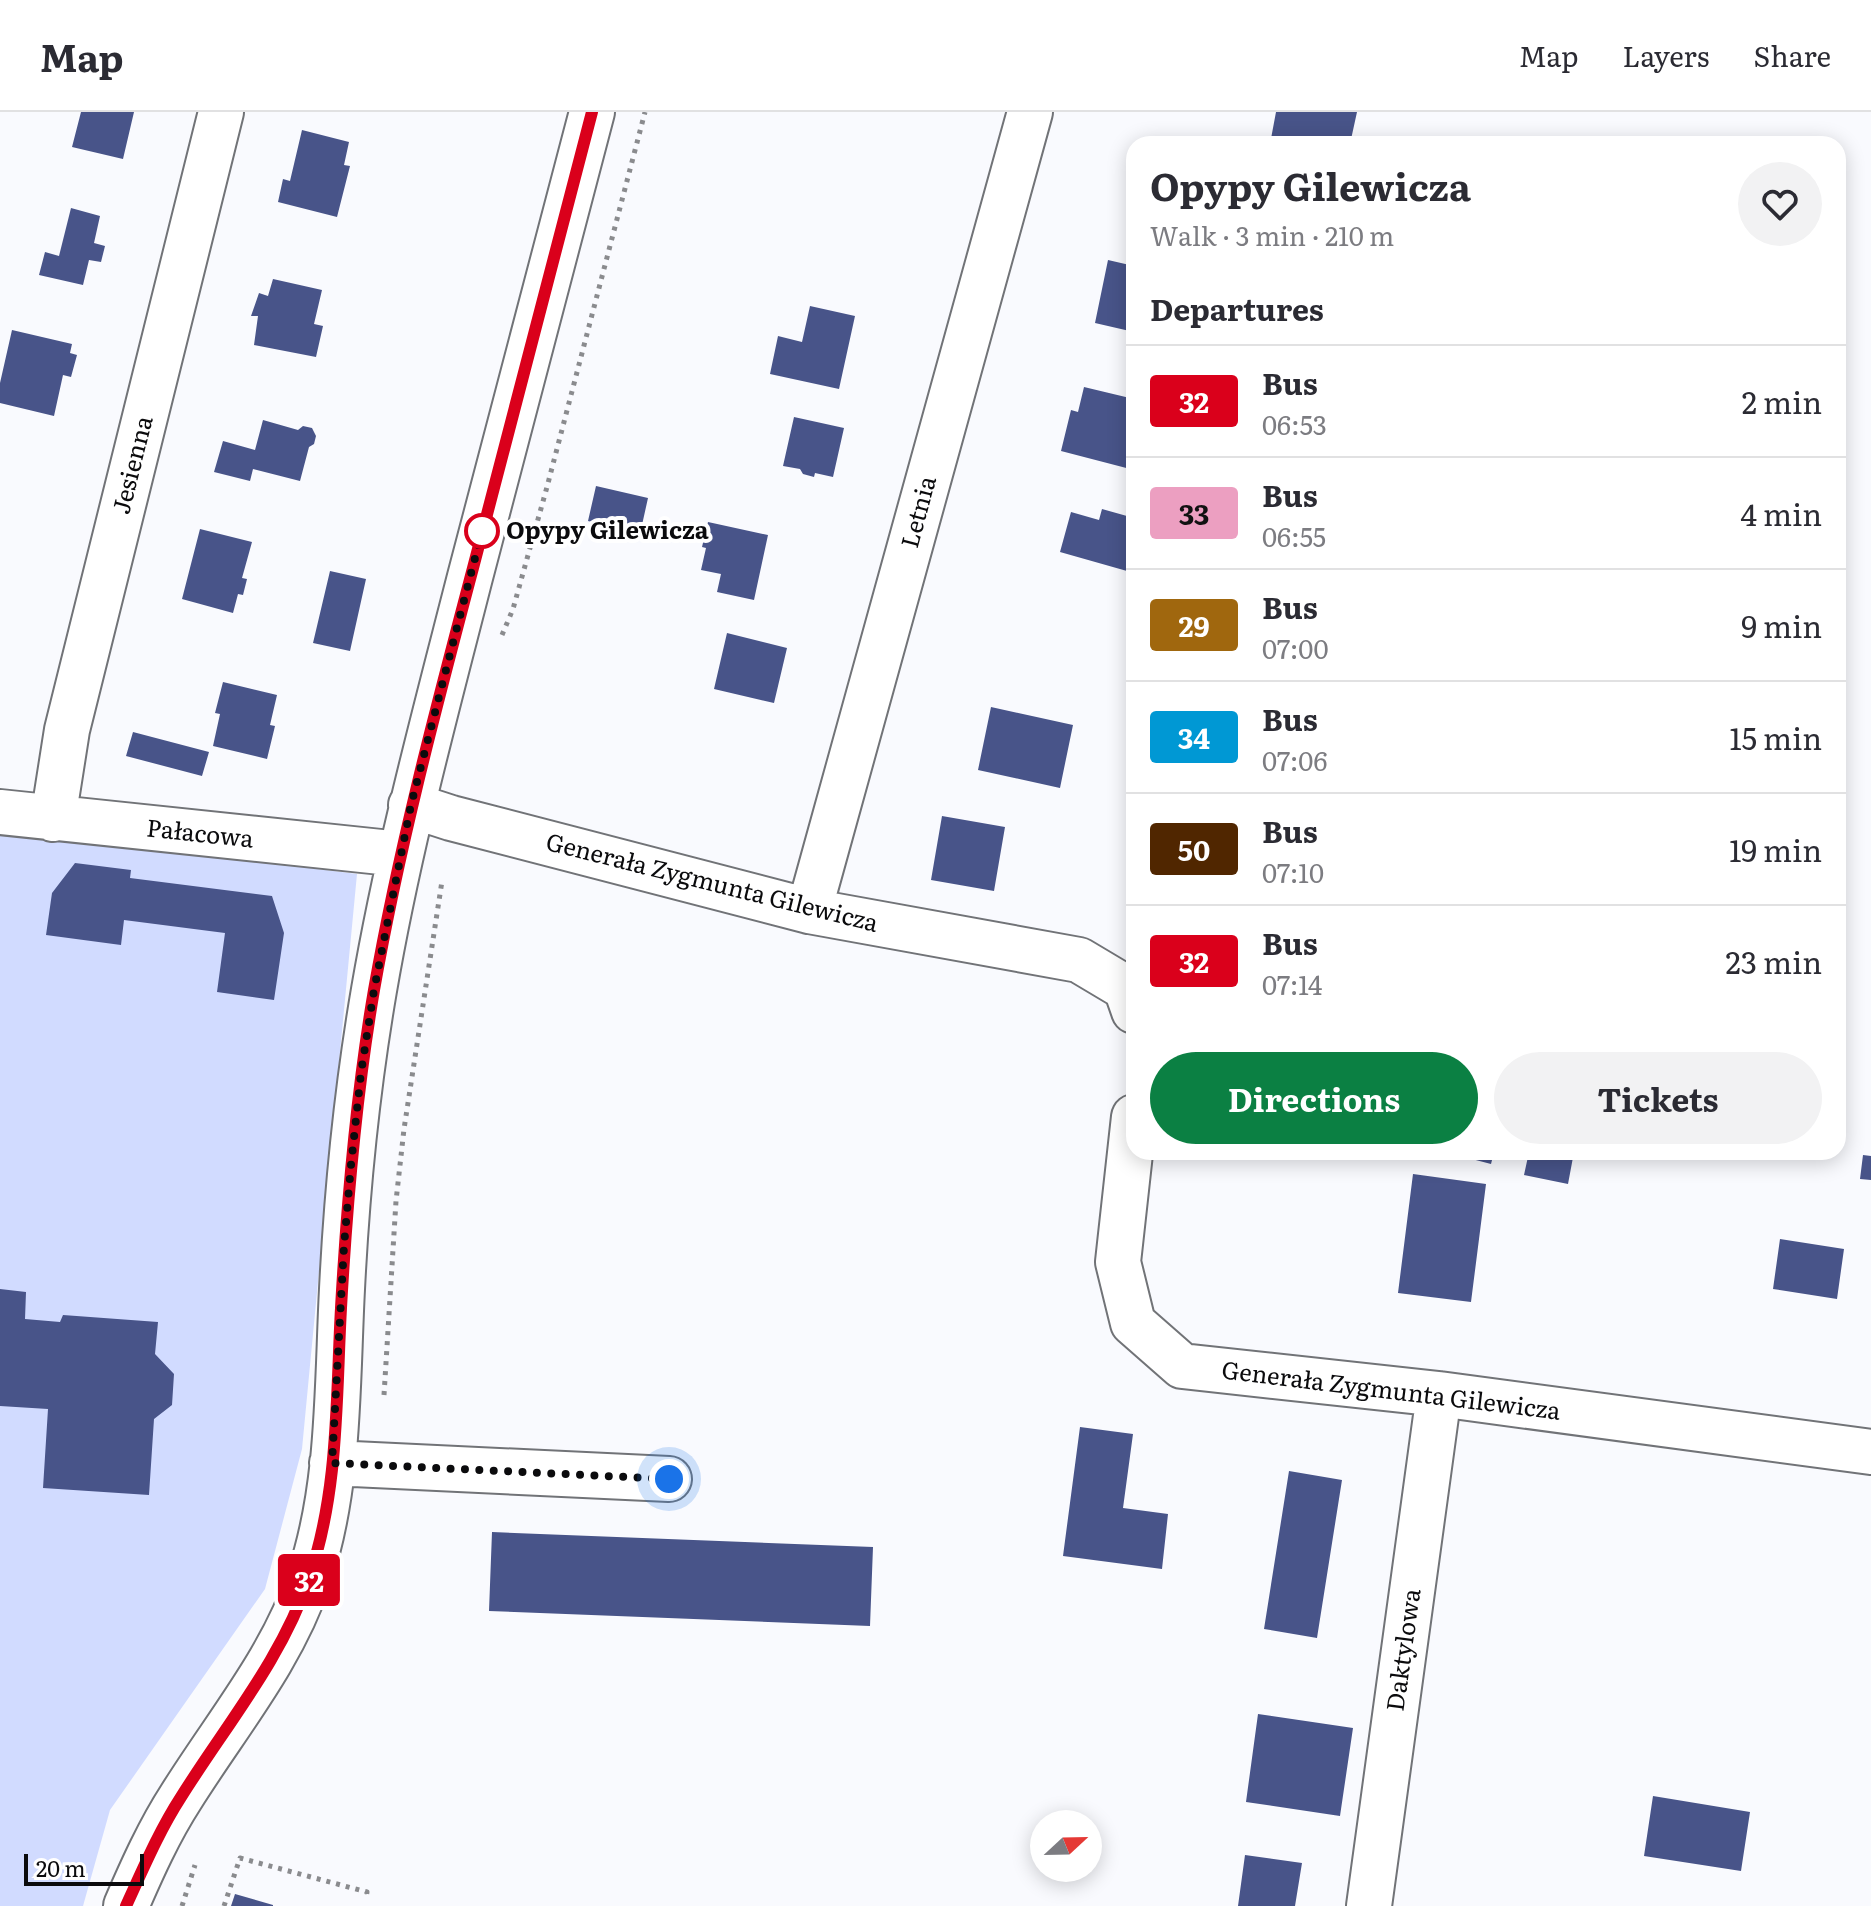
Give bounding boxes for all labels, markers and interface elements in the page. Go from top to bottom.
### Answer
text: Map [40,27,124,84]
text: Map [1519,34,1578,76]
text: Layers [1622,34,1709,76]
text: Share [1753,34,1831,76]
text: Opypy Gilewicza [1150,156,1471,213]
button: heart [1738,162,1822,246]
text: Walk · 3 min · 210 m [1150,215,1394,254]
text: Departures [1150,286,1324,330]
text: Bus [1262,360,1318,404]
text: 2 min [1742,379,1822,423]
text: 32 [1179,380,1209,422]
text: 06:53 [1262,404,1327,443]
street label: Jesienna [101,412,160,517]
street label: Letnia [890,471,943,551]
text: Bus [1262,472,1318,516]
text: 4 min [1741,491,1822,535]
text: 33 [1179,492,1209,534]
place label: Opypy Gilewicza [506,511,709,546]
marker: Opypy Gilewicza [465,514,499,548]
text: 06:55 [1262,516,1326,555]
text: Bus [1262,584,1318,628]
text: 9 min [1741,603,1822,647]
text: 29 [1178,604,1210,646]
text: 07:00 [1262,628,1328,667]
text: Bus [1262,696,1318,740]
text: 15 min [1730,715,1822,759]
text: 34 [1178,716,1210,758]
text: 07:06 [1262,740,1327,779]
text: Bus [1262,808,1318,852]
street label: Pałacowa [145,809,255,855]
street label: Generała Zygmunta Gilewicza [543,822,882,939]
text: 19 min [1729,827,1822,871]
text: 50 [1178,828,1210,870]
text: 07:10 [1262,852,1324,891]
text: Bus [1262,920,1318,964]
text: 23 min [1726,939,1822,983]
text: 32 [1179,940,1209,982]
text: 07:14 [1262,964,1322,1003]
button: Directions [1150,1052,1478,1144]
button: Tickets [1494,1052,1822,1144]
street label: Generała Zygmunta Gilewicza [1220,1350,1563,1427]
your location [649,1459,689,1499]
line badge: 32 [273,1554,345,1606]
text: 32 [294,1559,324,1601]
street label: Daktylowa [1376,1586,1427,1713]
north arrow [1030,1810,1102,1882]
map controls [1030,1810,1102,1882]
scale bar [24,1850,144,1886]
text: 20 m [36,1851,86,1884]

